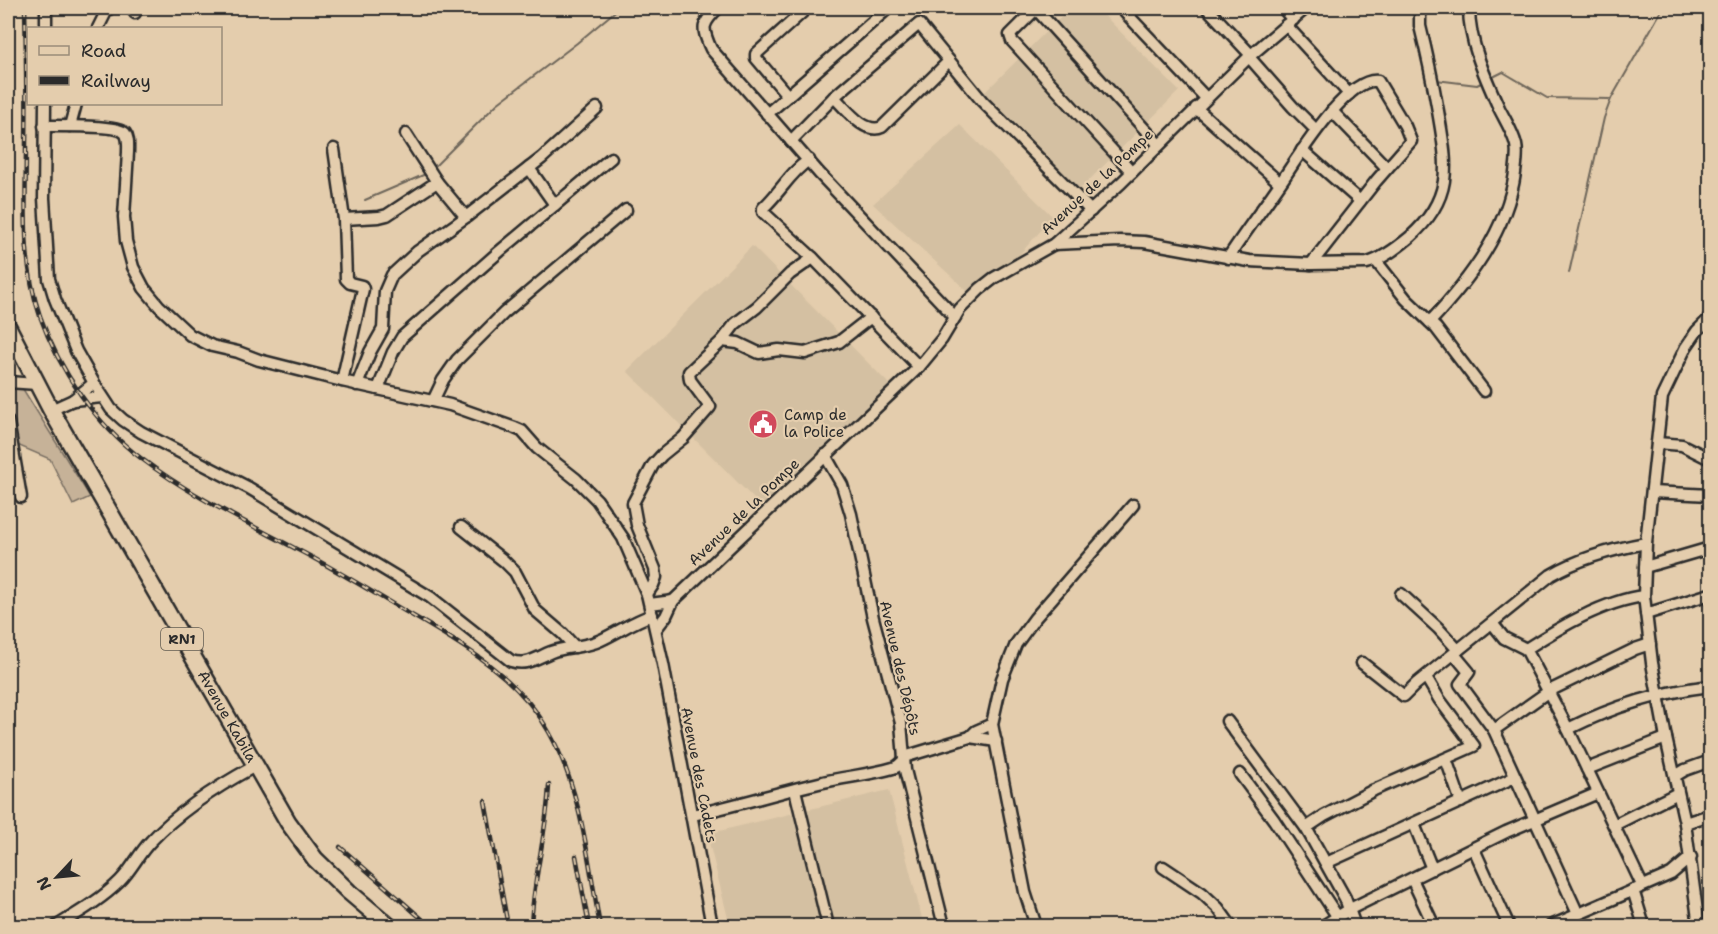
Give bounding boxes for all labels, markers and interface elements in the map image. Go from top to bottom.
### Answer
legend [27,27,222,105]
text: Road [81,39,126,63]
text: Railway [81,69,151,93]
street label: Avenue de la Pompe [1036,125,1158,239]
place label: Camp de la Police [784,405,847,442]
public building icon: Camp de la Police [747,408,779,440]
street label: Avenue de la Pompe [684,454,804,570]
street label: Avenue des Dépôts [875,599,925,737]
road number: RN1 [161,628,203,650]
street label: Avenue Kabila [193,667,262,767]
street label: Avenue des Cadets [676,705,722,845]
north arrow [27,847,87,907]
text: N [32,873,56,894]

